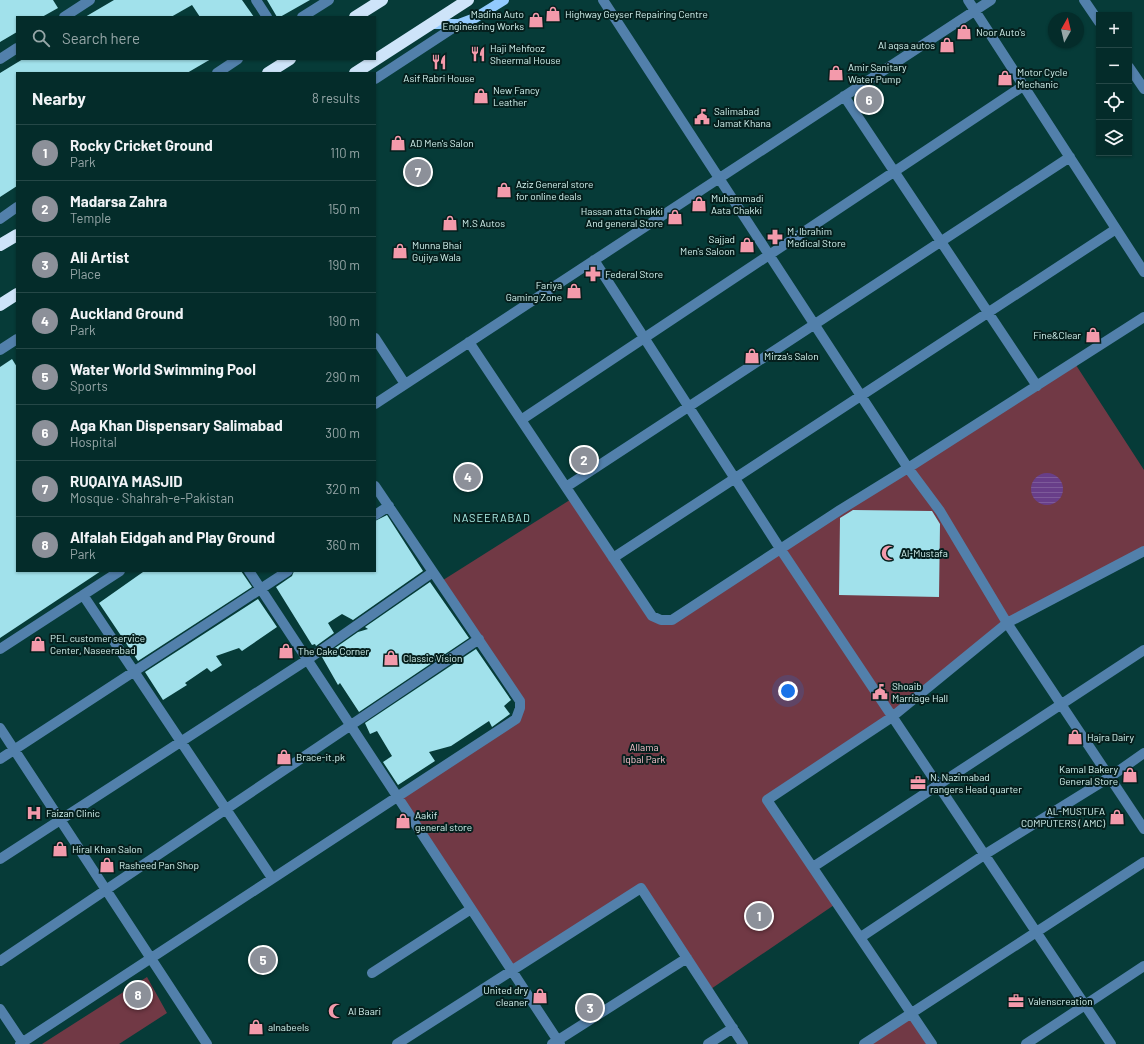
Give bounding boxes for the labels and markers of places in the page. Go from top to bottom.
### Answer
shop icon: Highway Geyser Repairing Centre [544,5,562,23]
place label: Madina Auto Engineering Works [443,8,524,32]
place label: Highway Geyser Repairing Centre [565,8,708,20]
shop icon: Madina Auto Engineering Works [527,11,545,29]
shop icon: Noor Auto's [955,23,973,41]
place label: Noor Auto's [976,26,1026,38]
shop icon: Al aqsa autos [938,36,956,54]
place label: Al aqsa autos [878,39,935,51]
place label: Haji Mehfooz Sheermal House [490,42,561,66]
restaurant icon: Haji Mehfooz Sheermal House [469,45,487,63]
restaurant icon: Asif Rabri House [430,53,448,71]
place label: Amir Sanitary Water Pump [848,61,907,85]
shop icon: Amir Sanitary Water Pump [827,64,845,82]
place label: Motor Cycle Mechanic [1017,66,1067,90]
shop icon: Motor Cycle Mechanic [996,69,1014,87]
place label: Asif Rabri House [403,72,475,84]
place label: New Fancy Leather [493,84,540,108]
pin: 6 [856,85,882,115]
shop icon: New Fancy Leather [472,87,490,105]
place label: Salimabad Jamat Khana [714,105,771,129]
public building icon: Salimabad Jamat Khana [693,108,711,126]
shop icon: AD Men's Salon [389,134,407,152]
place label: AD Men's Salon [410,137,474,149]
pin: 7 [405,157,431,187]
place label: Aziz General store for online deals [516,178,593,202]
shop icon: Aziz General store for online deals [495,181,513,199]
place label: Muhammadi Aata Chakki [711,192,764,216]
shop icon: Muhammadi Aata Chakki [690,195,708,213]
place label: Hassan atta Chakki And general Store [581,205,663,229]
shop icon: Hassan atta Chakki And general Store [666,208,684,226]
shop icon: M.S Autos [441,214,459,232]
place label: M.S Autos [462,217,505,229]
place label: M. Ibrahim Medical Store [787,225,846,249]
pharmacy icon: M. Ibrahim Medical Store [766,228,784,246]
place label: Sajjad Men's Saloon [680,233,735,257]
shop icon: Sajjad Men's Saloon [738,236,756,254]
place label: Munna Bhai Gujiya Wala [412,239,462,263]
shop icon: Munna Bhai Gujiya Wala [391,242,409,260]
pharmacy icon: Federal Store [584,265,602,283]
place label: Federal Store [605,268,663,280]
place label: Fariya Gaming Zone [506,279,562,303]
shop icon: Fariya Gaming Zone [565,282,583,300]
shop icon: Fine&Clear [1084,326,1102,344]
place label: Fine&Clear [1033,329,1081,341]
shop icon: Mirza's Salon [743,347,761,365]
place label: Mirza's Salon [764,350,819,362]
pin: 2 [571,445,597,475]
pin: 4 [455,462,481,492]
mosque icon: Al-Mustafa [880,544,898,562]
place label: Al-Mustafa [901,547,948,559]
place label: PEL customer service Center, Naseerabad [50,632,145,656]
shop icon: PEL customer service Center, Naseerabad [29,635,47,653]
shop icon: The Cake Corner [277,642,295,660]
place label: The Cake Corner [298,645,369,657]
shop icon: Classic Vision [382,649,400,667]
place label: Classic Vision [403,652,462,664]
place label: Shoaib Marriage Hall [892,680,948,704]
public building icon: Shoaib Marriage Hall [871,683,889,701]
shop icon: Hajra Dairy [1066,728,1084,746]
place label: Hajra Dairy [1087,731,1135,743]
shop icon: Brace-it.pk [275,748,293,766]
place label: Brace-it.pk [296,751,345,763]
place label: Kamal Bakery General Store [1059,763,1118,787]
shop icon: Kamal Bakery General Store [1121,766,1139,784]
place label: N. Nazimabad rangers Head quarter [930,771,1022,795]
office icon: N. Nazimabad rangers Head quarter [909,774,927,792]
hospital icon: Faizan Clinic [25,804,43,822]
place label: AL-MUSTUFA COMPUTERS ( AMC) [1021,805,1105,829]
place label: Faizan Clinic [46,807,100,819]
shop icon: AL-MUSTUFA COMPUTERS ( AMC) [1108,808,1126,826]
place label: Aakif general store [415,809,472,833]
shop icon: Aakif general store [394,812,412,830]
shop icon: Hiral Khan Salon [51,840,69,858]
place label: Hiral Khan Salon [72,843,142,855]
shop icon: Rasheed Pan Shop [98,856,116,874]
place label: Rasheed Pan Shop [119,859,199,871]
pin: 1 [746,901,772,931]
pin: 5 [250,945,276,975]
pin: 8 [125,980,151,1010]
place label: United dry cleaner [483,984,528,1008]
shop icon: United dry cleaner [531,987,549,1005]
office icon: Valenscreation [1007,992,1025,1010]
pin: 3 [577,993,603,1023]
place label: Valenscreation [1028,995,1093,1007]
mosque icon: Al Baari [327,1002,345,1020]
place label: Al Baari [348,1005,381,1017]
shop icon: alnabeels [247,1018,265,1036]
place label: alnabeels [268,1021,309,1033]

